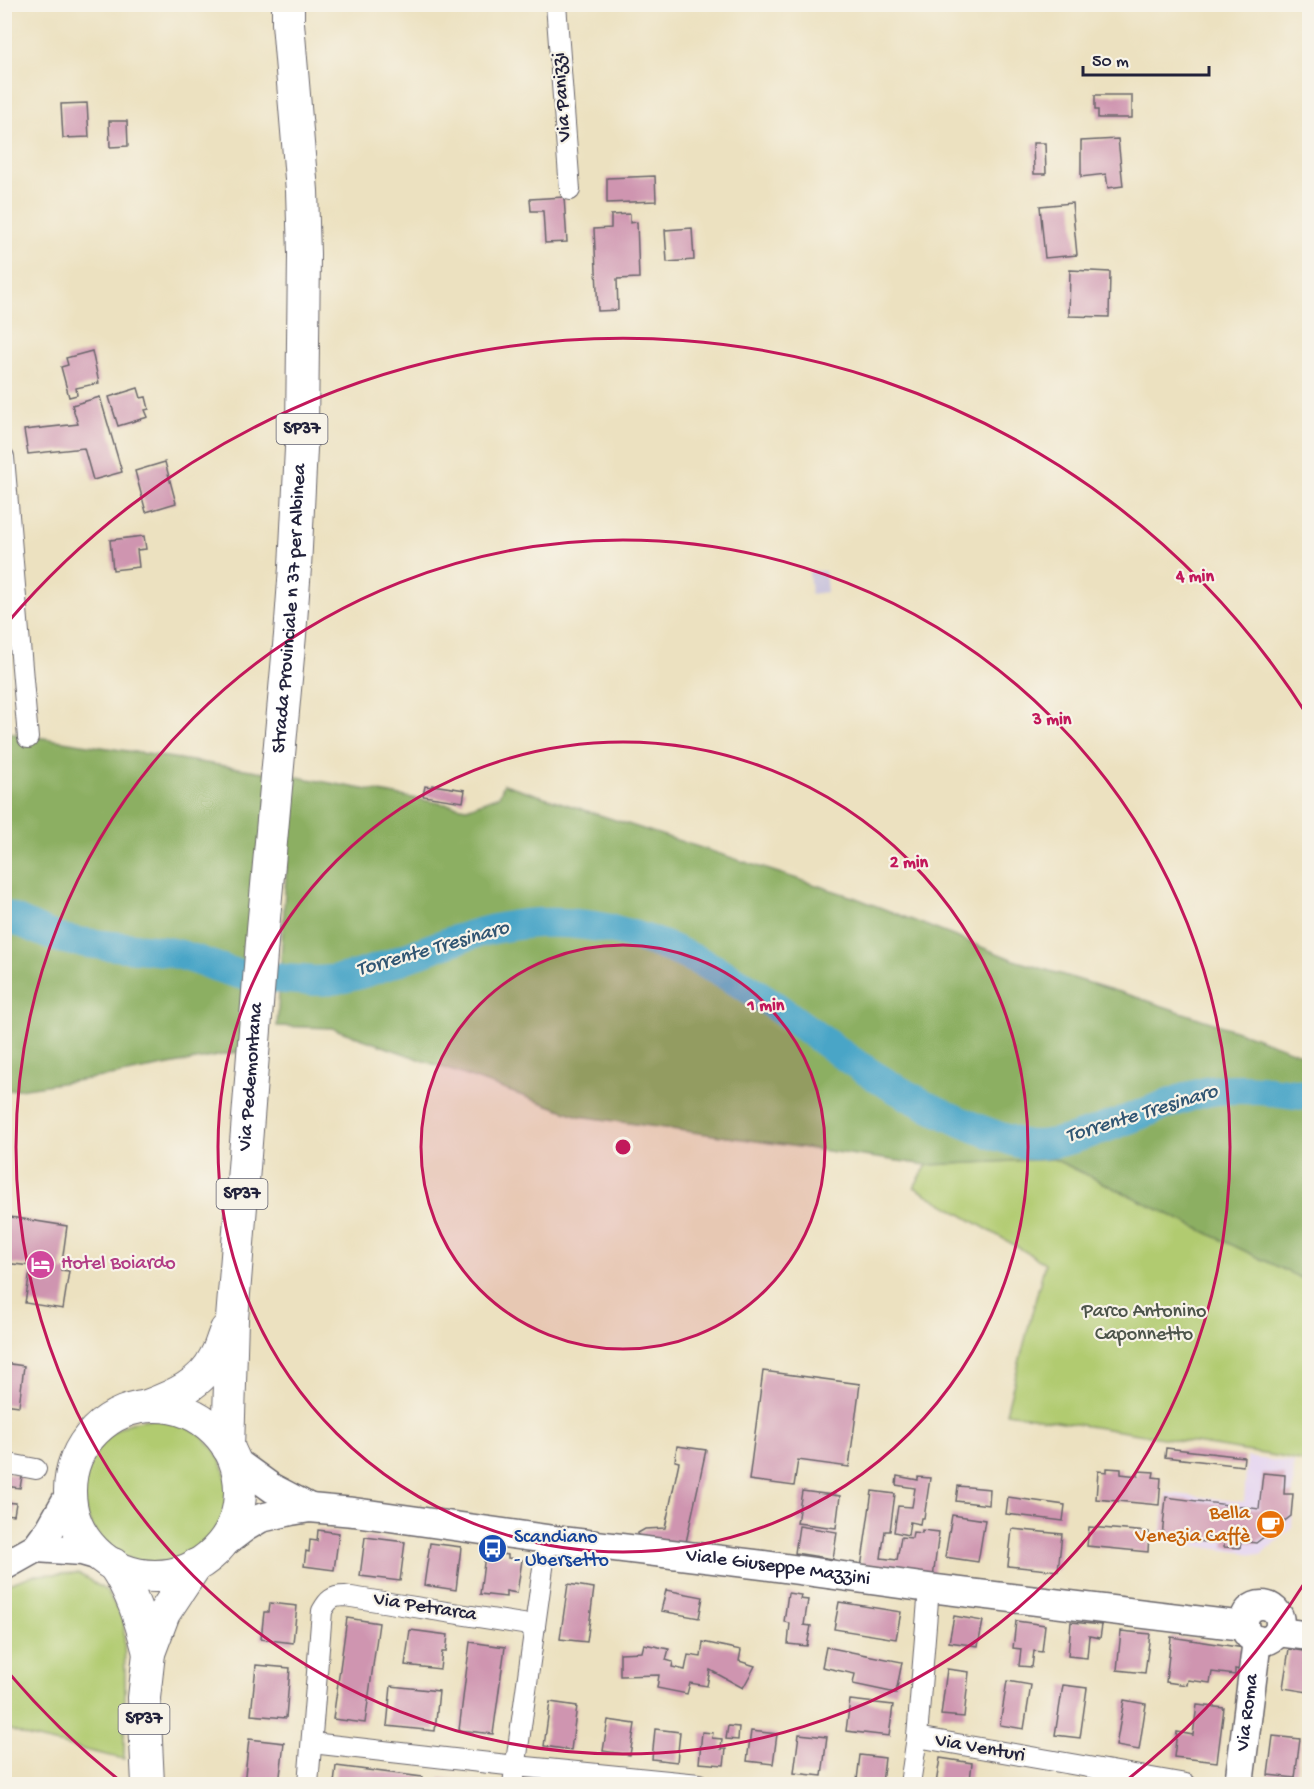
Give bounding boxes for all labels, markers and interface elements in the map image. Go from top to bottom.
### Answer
scale bar [1083,39,1209,77]
street label: Via Panizzi [548,52,578,143]
text: 50 m [1092,52,1129,73]
road number: SP37 [276,414,328,444]
street label: Strada Provinciale n 37 per Albinea [268,462,312,754]
text: 4 min [1175,567,1214,588]
text: 3 min [1032,710,1072,731]
text: 2 min [890,853,929,874]
water label: Torrente Tresinaro [354,916,513,984]
text: 1 min [747,996,785,1017]
street label: Via Pedemontana [234,1001,269,1153]
water label: Torrente Tresinaro [1063,1080,1222,1150]
centre of rings [613,1137,633,1157]
road number: SP37 [216,1179,268,1209]
hotel icon: Hotel Boiardo [24,1248,56,1280]
place label: Hotel Boiardo [61,1253,176,1276]
park label: Parco Antonino Caponnetto [1081,1301,1206,1347]
place label: Bella Venezia Caffè [1134,1503,1251,1549]
cafe icon: Bella Venezia Caffè [1255,1509,1287,1541]
place label: Scandiano - Ubersetto [514,1527,609,1573]
bus stop icon: Scandiano - Ubersetto [477,1533,509,1565]
street label: Viale Giuseppe Mazzini [684,1544,872,1591]
street label: Via Petrarca [371,1588,479,1628]
street label: Via Roma [1232,1672,1264,1753]
road number: SP37 [118,1704,170,1734]
street label: Via Venturi [932,1730,1027,1768]

